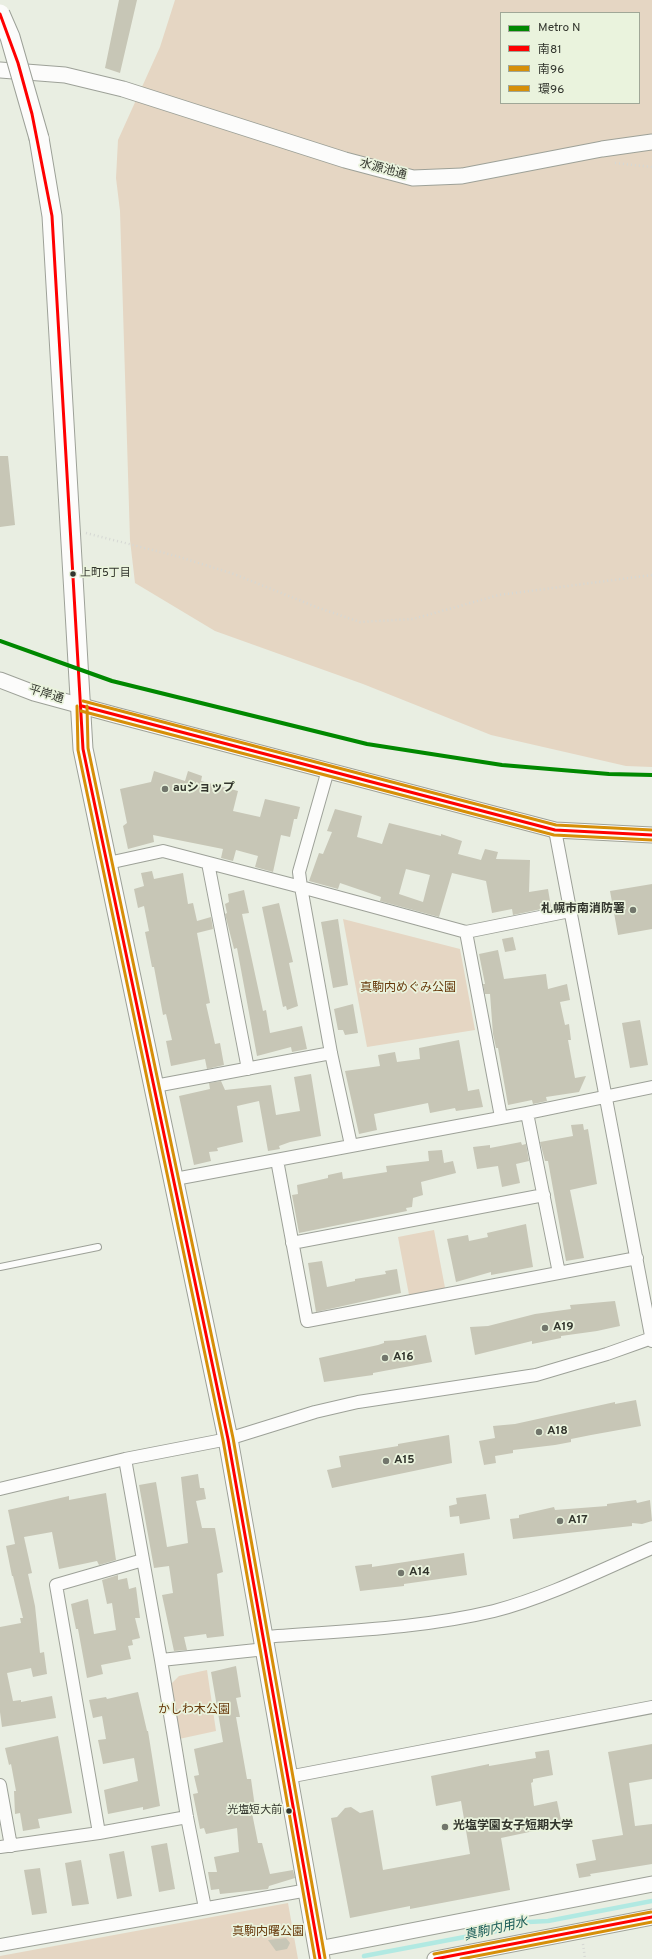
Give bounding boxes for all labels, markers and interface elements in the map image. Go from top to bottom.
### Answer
legend [500,12,640,104]
text: Metro N [538,20,580,36]
text: 南81 [538,42,562,58]
text: 南96 [538,62,564,78]
text: 環96 [538,82,564,98]
street label: 水源池通 [358,157,408,183]
place label: 上町5丁目 [80,567,131,581]
marker: 上町5丁目 [68,569,78,579]
street label: 平岸通 [27,683,65,707]
place label: auショップ [173,782,235,796]
marker: auショップ [160,784,170,794]
place label: 札幌市南消防署 [541,903,625,917]
marker: 札幌市南消防署 [628,905,638,915]
park label: 真駒内めぐみ公園 [360,982,456,996]
place label: A19 [553,1321,574,1335]
marker: A19 [540,1323,550,1333]
place label: A16 [393,1351,414,1365]
marker: A16 [380,1353,390,1363]
place label: A18 [547,1425,568,1439]
marker: A18 [534,1427,544,1437]
place label: A15 [394,1454,415,1468]
marker: A15 [381,1456,391,1466]
place label: A17 [568,1514,588,1528]
marker: A17 [555,1516,565,1526]
place label: A14 [409,1566,430,1580]
marker: A14 [396,1568,406,1578]
park label: かしわ木公園 [158,1704,230,1718]
place label: 光塩短大前 [227,1804,282,1818]
marker: 光塩短大前 [284,1806,294,1816]
place label: 光塩学園女子短期大学 [453,1820,573,1834]
marker: 光塩学園女子短期大学 [440,1822,450,1832]
water label: 真駒内用水 [463,1915,529,1945]
park label: 真駒内曙公園 [232,1926,304,1940]

